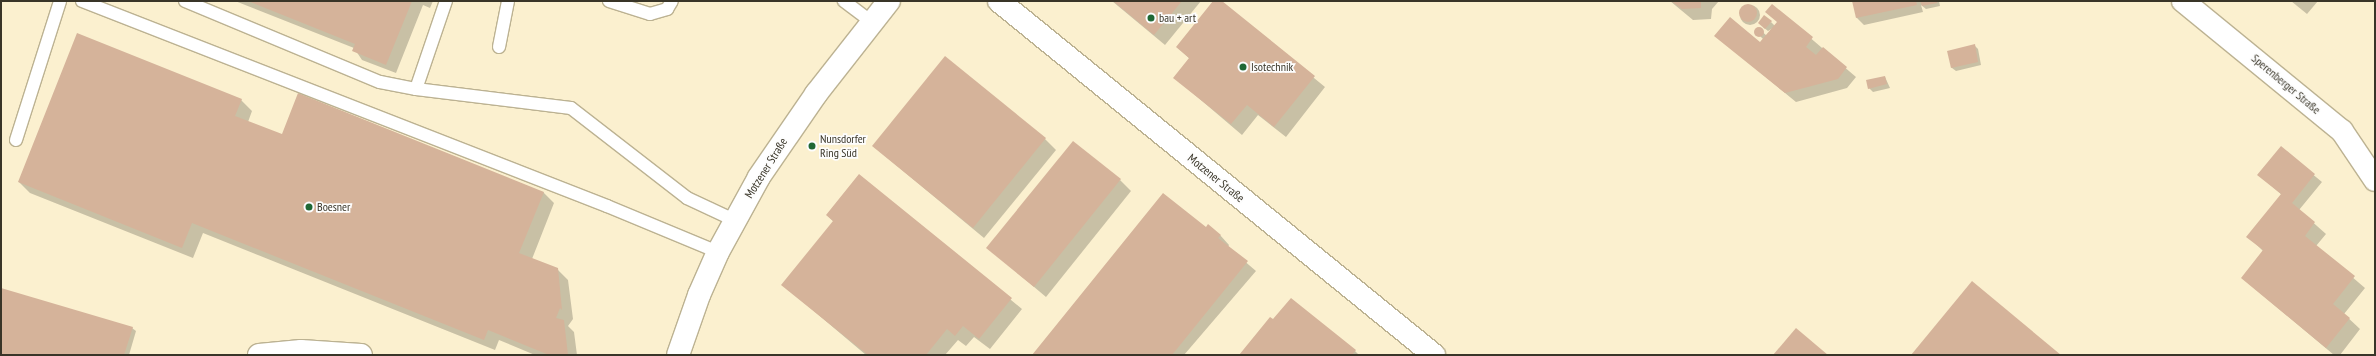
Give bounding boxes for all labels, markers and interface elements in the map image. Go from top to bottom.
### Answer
place label: bau + art [1159,11,1196,25]
marker: bau + art [1146,13,1156,23]
street label: Sperenberger Straße [2249,51,2323,117]
place label: Isotechnik [1251,60,1293,74]
marker: Isotechnik [1238,62,1248,72]
place label: Nunsdorfer Ring Süd [820,132,866,160]
street label: Motzener Straße [742,135,790,201]
marker: Nunsdorfer Ring Süd [807,141,817,151]
street label: Motzener Straße [1185,151,1247,205]
place label: Boesner [317,200,350,214]
marker: Boesner [304,202,314,212]

